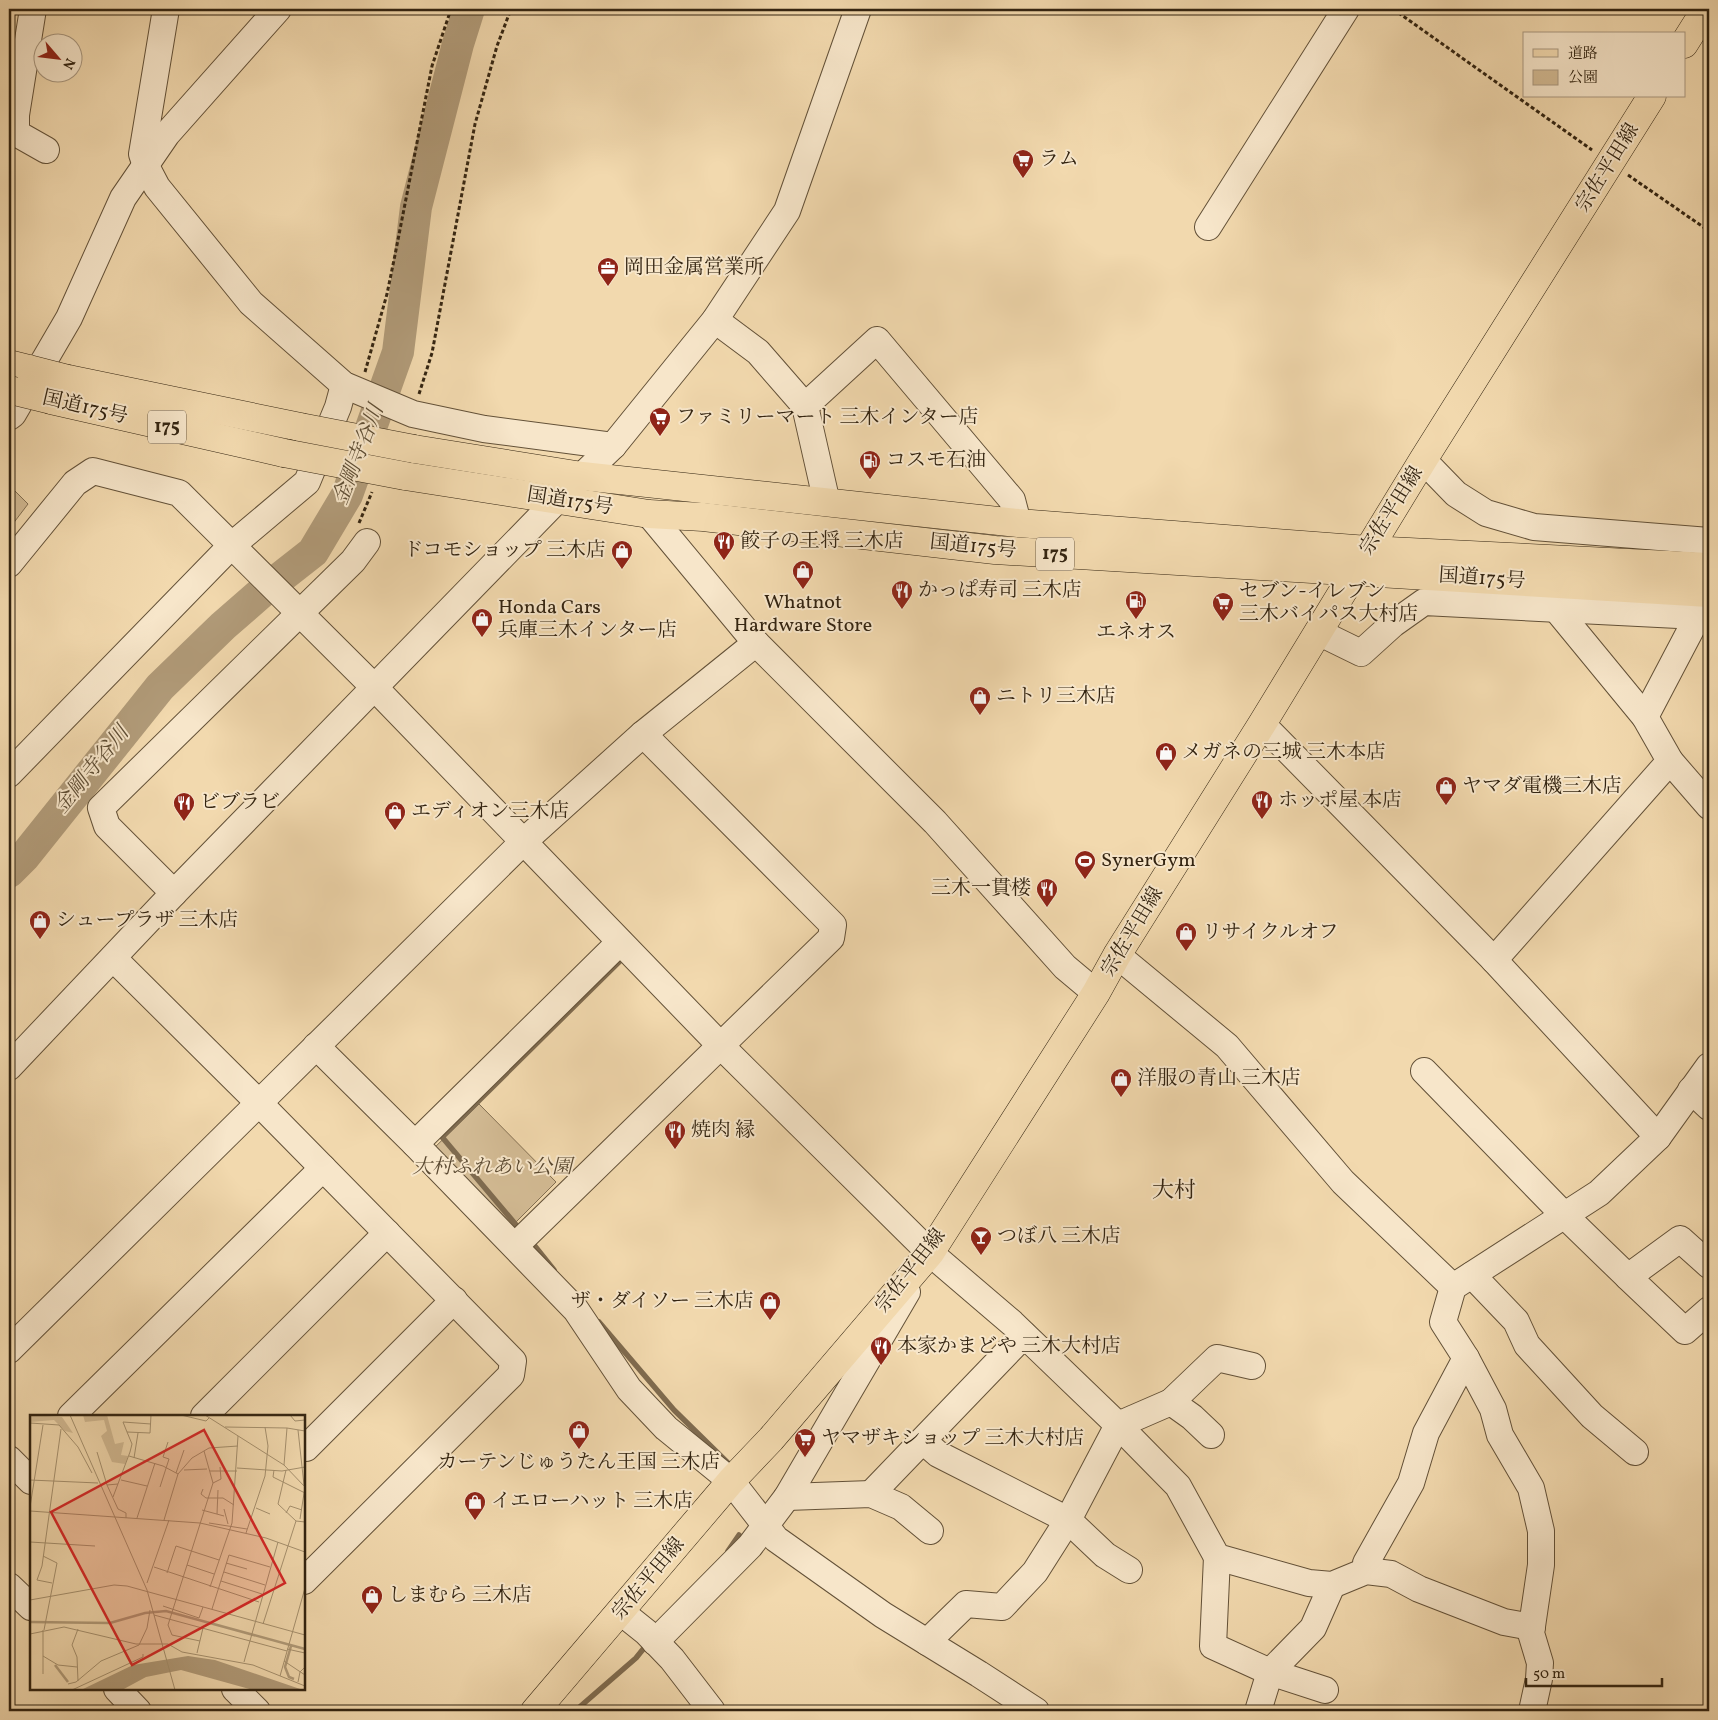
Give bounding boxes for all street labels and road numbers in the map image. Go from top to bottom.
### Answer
street label: 宗佐平田線 [1570,118,1646,218]
street label: 国道175号 [39,385,131,431]
road number: 175 [148,411,186,444]
street label: 宗佐平田線 [1354,461,1430,561]
street label: 国道175号 [525,481,615,523]
street label: 国道175号 [928,529,1018,565]
road number: 175 [1036,538,1074,570]
street label: 国道175号 [1438,562,1526,596]
street label: 宗佐平田線 [1095,882,1171,982]
street label: 宗佐平田線 [869,1223,953,1319]
street label: 宗佐平田線 [606,1532,692,1626]

